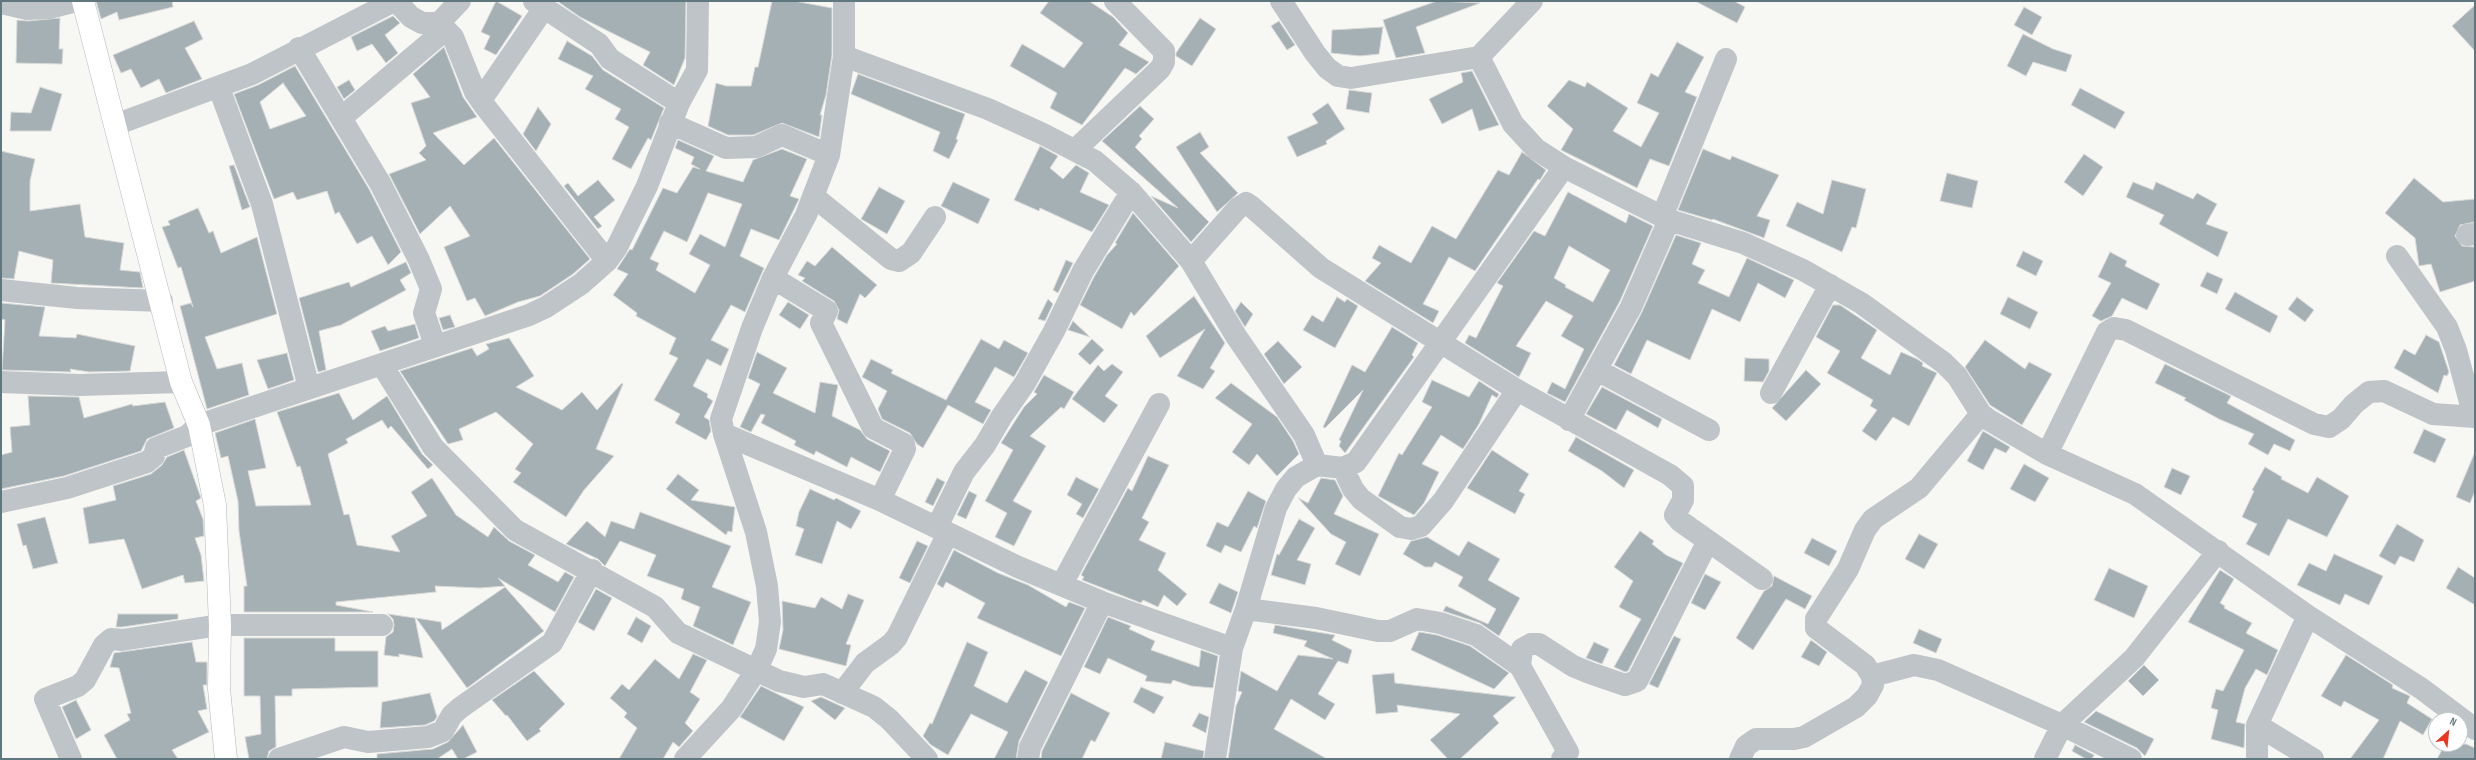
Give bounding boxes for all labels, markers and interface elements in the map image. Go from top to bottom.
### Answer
north arrow [2428,712,2468,752]
text: N [2448,715,2459,729]

